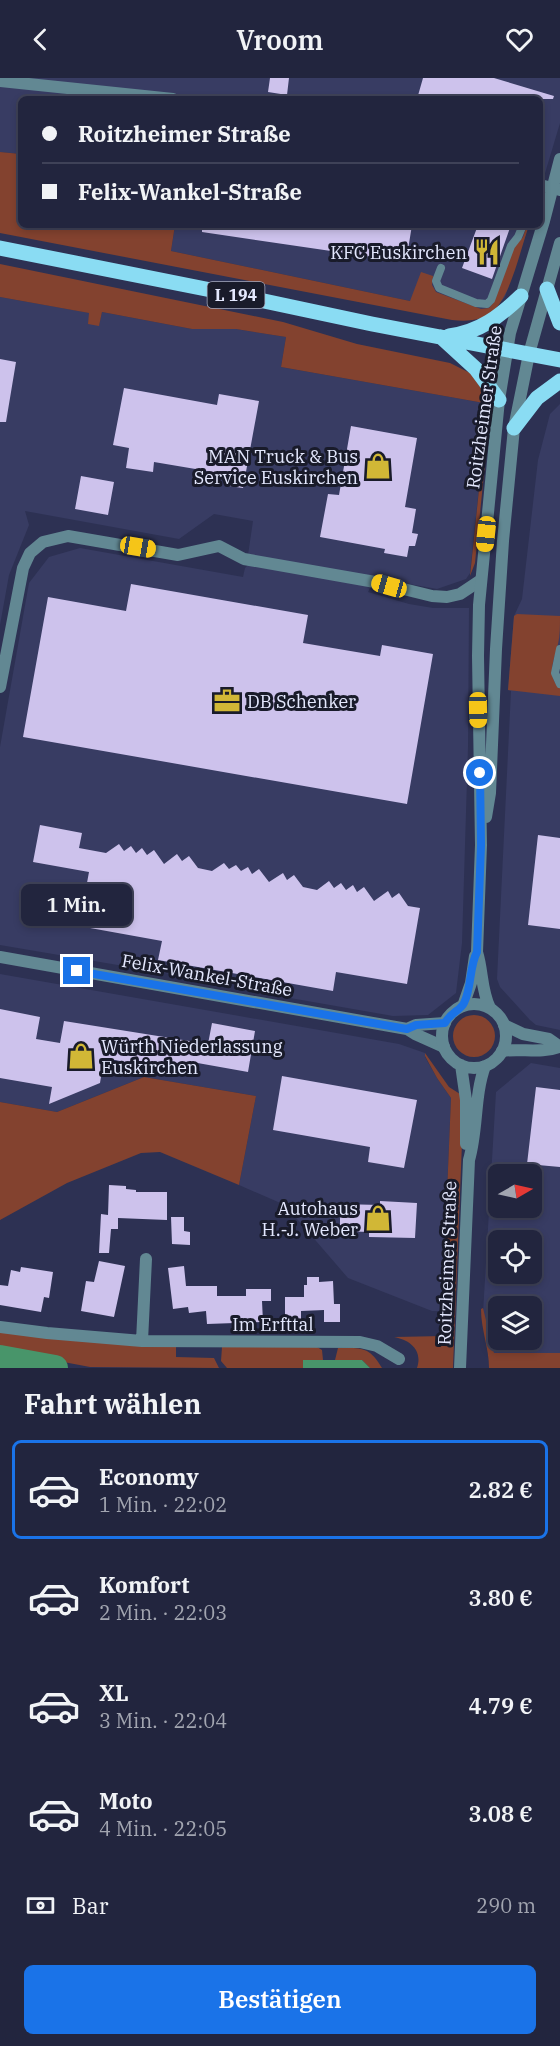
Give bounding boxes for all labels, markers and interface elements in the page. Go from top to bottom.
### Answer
text: Vroom [236,22,324,57]
icon: back [24,23,57,56]
icon: heart [503,23,536,56]
text: Roitzheimer Straße [78,119,291,148]
text: Felix-Wankel-Straße [78,177,302,206]
restaurant icon: KFC Euskirchen [472,237,502,267]
place label: KFC Euskirchen [330,241,467,264]
road number: L 194 [208,282,264,308]
street label: Roitzheimer Straße [461,324,507,490]
place label: MAN Truck & Bus Service Euskirchen [194,445,358,489]
shop icon: MAN Truck & Bus Service Euskirchen [363,451,393,481]
car [475,515,497,553]
car [119,535,157,559]
car [369,572,409,600]
office icon: DB Schenker [212,686,242,716]
place label: DB Schenker [247,690,356,713]
car [469,692,487,728]
route start [466,759,493,786]
callout: 1 Min. [22,884,132,926]
text: 1 Min. [47,891,106,918]
street label: Felix-Wankel-Straße [120,949,294,1001]
route end [63,957,90,984]
place label: Würth Niederlassung Euskirchen [101,1035,283,1079]
shop icon: Würth Niederlassung Euskirchen [66,1041,96,1071]
north arrow [488,1164,542,1218]
map controls [488,1164,542,1350]
street label: Roitzheimer Straße [433,1180,461,1346]
place label: Autohaus H.-J. Weber [262,1197,358,1241]
shop icon: Autohaus H.-J. Weber [363,1203,393,1233]
button: locate [488,1230,542,1284]
button: layers [488,1296,542,1350]
street label: Im Erfttal [232,1313,314,1336]
text: Fahrt wählen [24,1386,201,1421]
text: Economy [99,1462,199,1491]
icon: car [27,1463,81,1517]
text: 2.82 € [469,1475,533,1504]
text: 1 Min. · 22:02 [99,1491,227,1518]
text: Komfort [99,1570,189,1599]
icon: car [27,1571,81,1625]
text: 3.80 € [469,1583,533,1612]
text: 2 Min. · 22:03 [99,1599,227,1626]
text: XL [99,1678,129,1707]
icon: car [27,1679,81,1733]
text: 4.79 € [469,1691,533,1720]
text: 3 Min. · 22:04 [99,1707,227,1734]
text: Moto [99,1786,153,1815]
icon: car [27,1787,81,1841]
text: 3.08 € [469,1799,533,1828]
text: 4 Min. · 22:05 [99,1815,227,1842]
icon: cash [24,1889,57,1922]
text: Bar [72,1891,109,1920]
text: 290 m [476,1892,536,1919]
button: Bestätigen [24,1965,536,2034]

